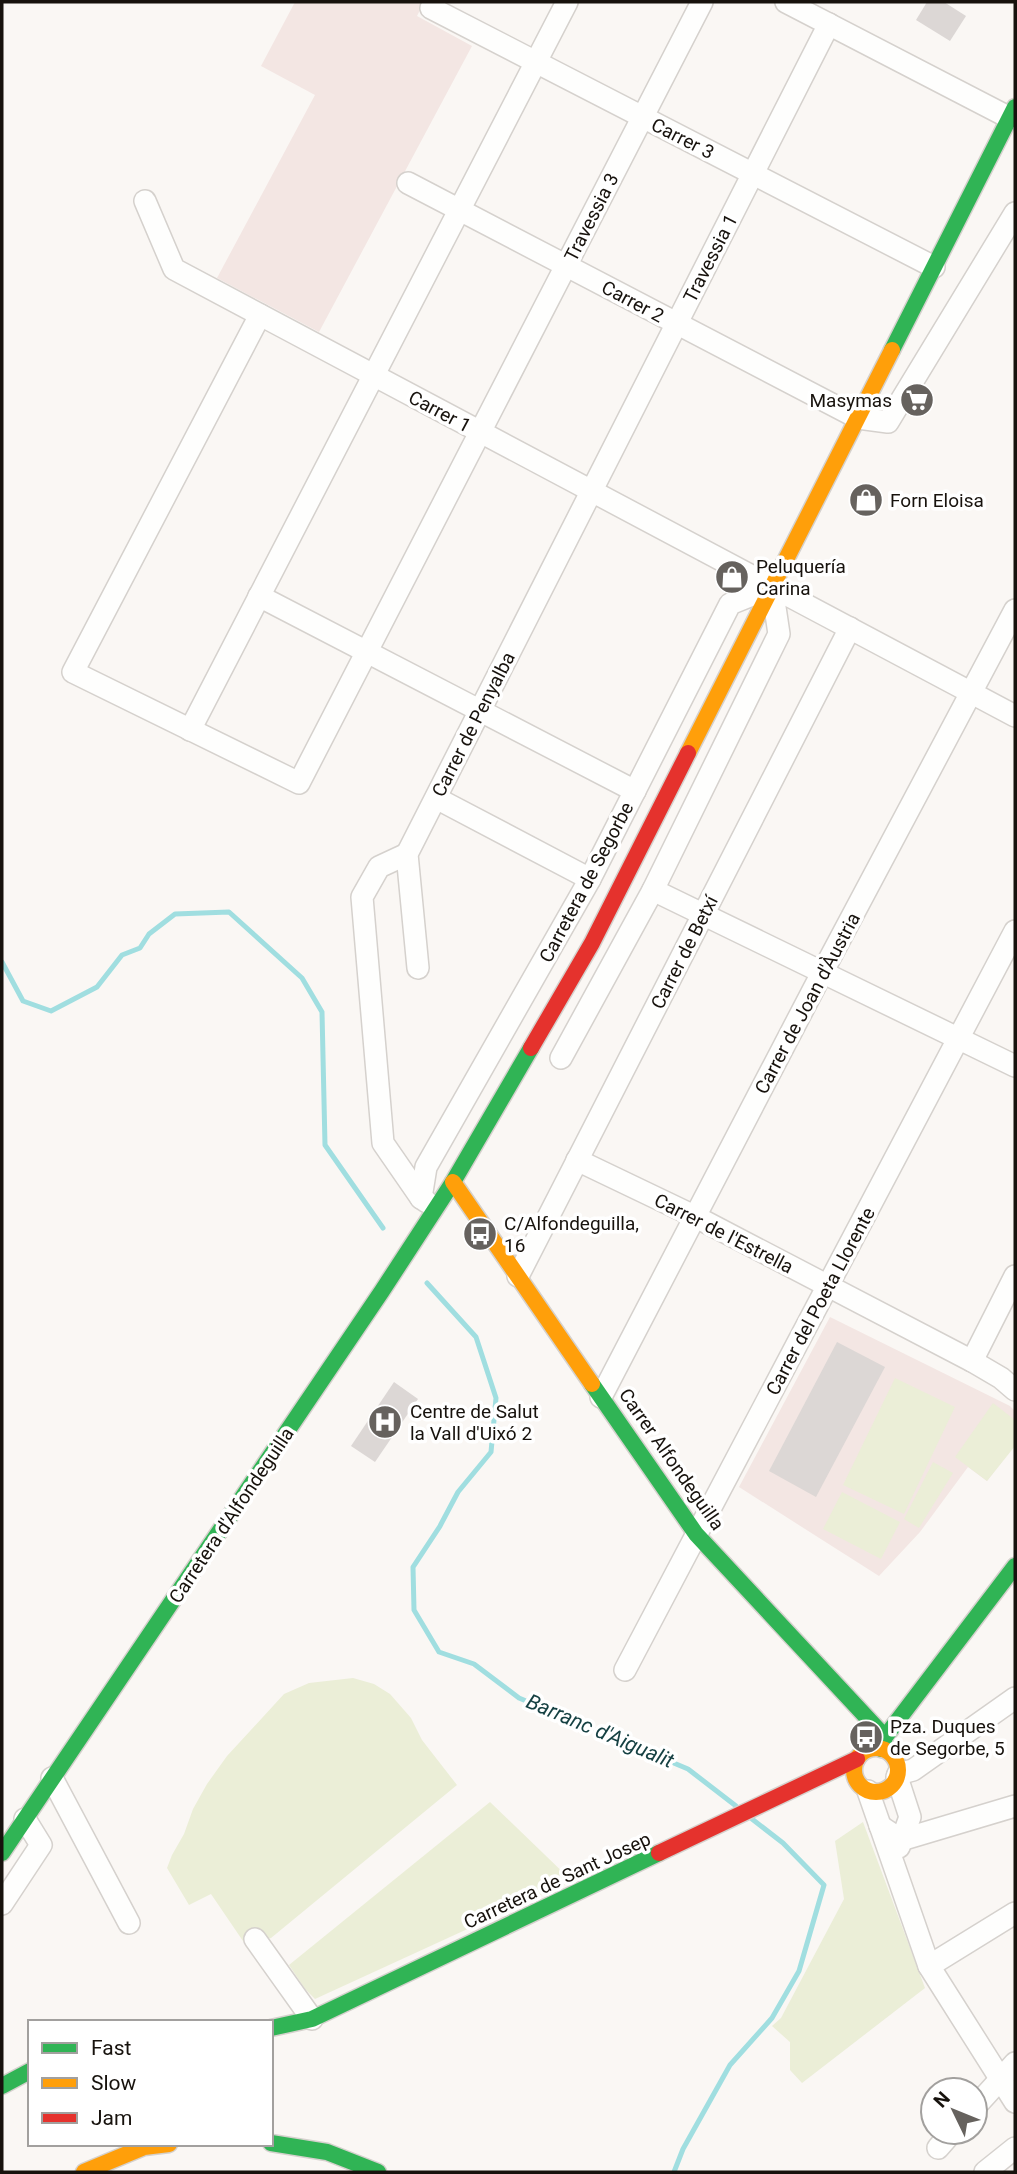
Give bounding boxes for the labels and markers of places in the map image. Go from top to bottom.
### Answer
supermarket icon: Masymas [898,381,936,419]
place label: Masymas [809,389,892,412]
shop icon: Forn Eloisa [847,481,885,519]
place label: Forn Eloisa [890,489,984,512]
place label: Peluquería Carina [756,555,846,600]
shop icon: Peluquería Carina [713,558,751,596]
place label: C/Alfondeguilla, 16 [504,1212,639,1257]
bus stop icon: C/Alfondeguilla, 16 [461,1215,499,1253]
place label: Centre de Salut la Vall d'Uixó 2 [410,1400,539,1445]
hospital icon: Centre de Salut la Vall d'Uixó 2 [366,1403,404,1441]
place label: Pza. Duques de Segorbe, 5 [890,1715,1005,1760]
bus stop icon: Pza. Duques de Segorbe, 5 [847,1718,885,1756]

